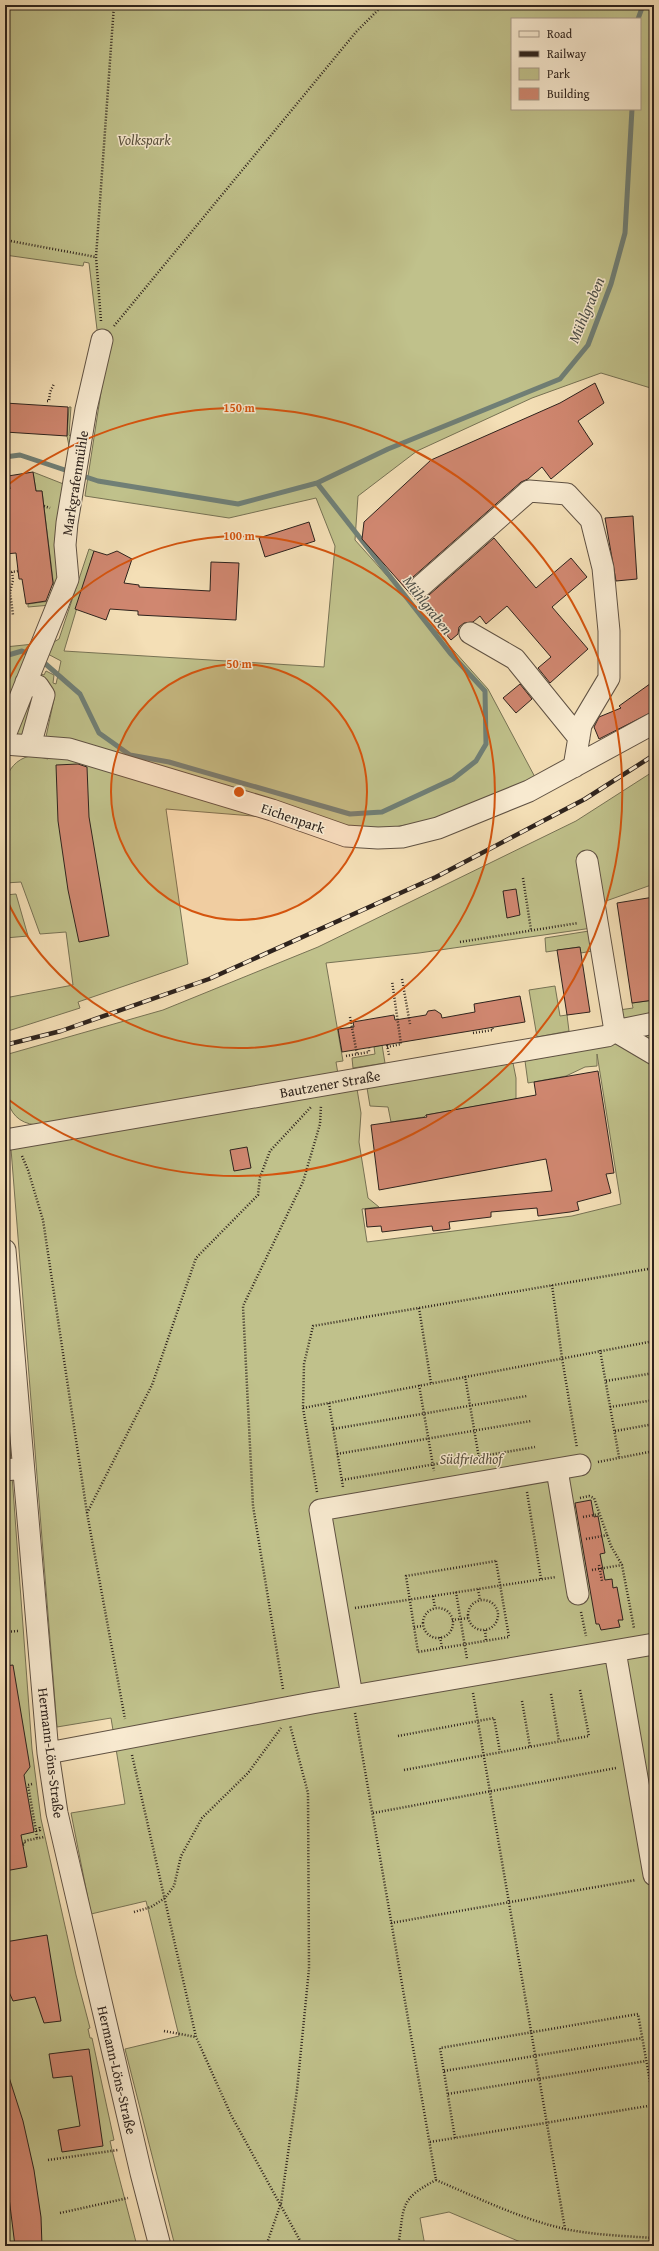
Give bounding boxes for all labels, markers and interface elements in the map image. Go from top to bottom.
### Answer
legend [511,18,641,110]
text: Road [547,25,573,42]
text: Railway [547,45,586,62]
text: Park [547,65,571,82]
text: Building [547,85,590,102]
park label: Volkspark [117,130,171,150]
water label: Mühlgraben [563,273,609,346]
text: 150 m [223,399,256,416]
street label: Markgrafenmühle [57,428,93,537]
text: 100 m [223,527,256,544]
water label: Mühlgraben [398,571,458,639]
text: 50 m [226,655,252,672]
centre of rings [232,785,246,799]
street label: Eichenpark [258,798,328,839]
street label: Bautzener Straße [278,1065,382,1103]
park label: Südfriedhof [440,1449,505,1469]
street label: Hermann-Löns-Straße [33,1687,69,1820]
street label: Hermann-Löns-Straße [92,2004,142,2137]

